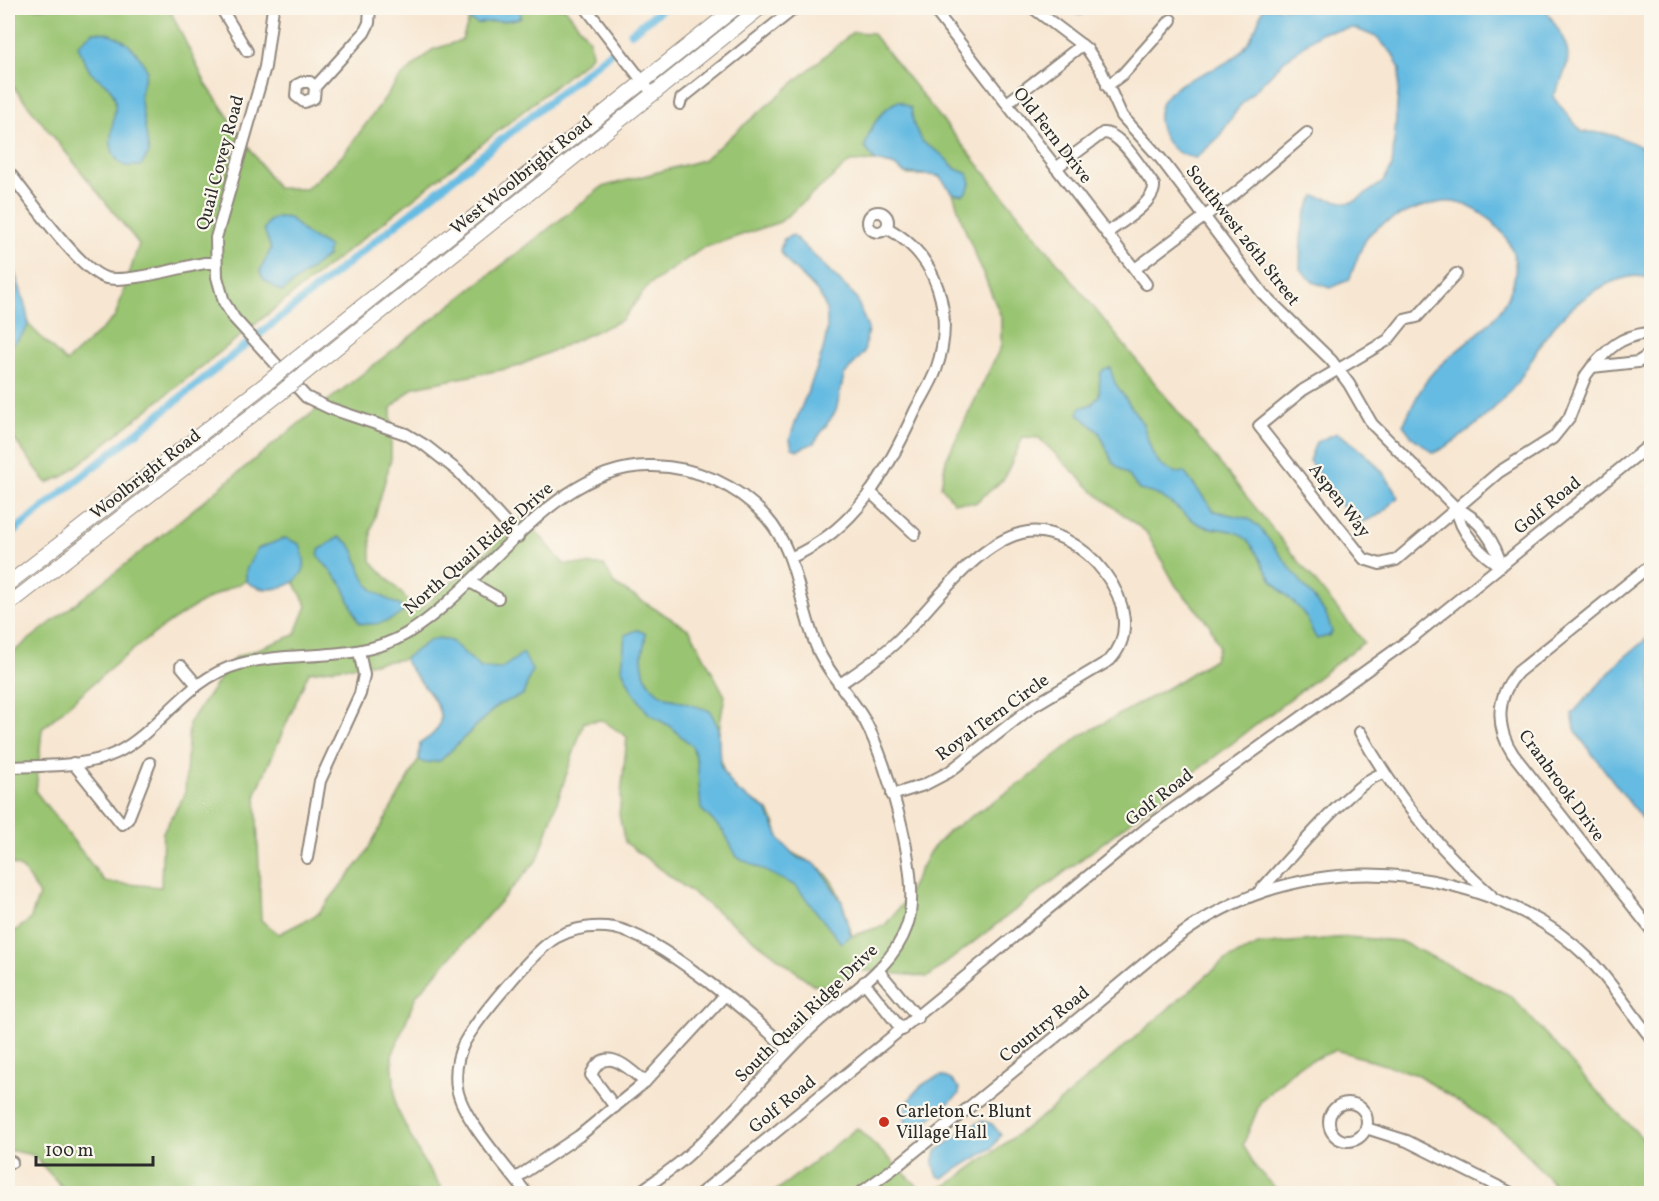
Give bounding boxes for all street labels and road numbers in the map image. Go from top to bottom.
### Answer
street label: Old Fern Drive [1006,83,1098,189]
street label: Quail Covey Road [191,93,251,233]
street label: West Woolbright Road [446,111,598,241]
street label: Southwest 26th Street [1179,160,1305,312]
street label: Woolbright Road [85,424,207,526]
street label: Aspen Way [1302,459,1376,544]
street label: Golf Road [1509,471,1587,541]
street label: North Quail Ridge Drive [399,477,559,621]
street label: Royal Tern Circle [931,668,1055,768]
street label: Cranbrook Drive [1512,725,1610,847]
street label: Golf Road [1121,763,1199,833]
street label: South Quail Ridge Drive [730,939,884,1089]
street label: Country Road [995,981,1095,1069]
street label: Golf Road [744,1070,822,1140]

